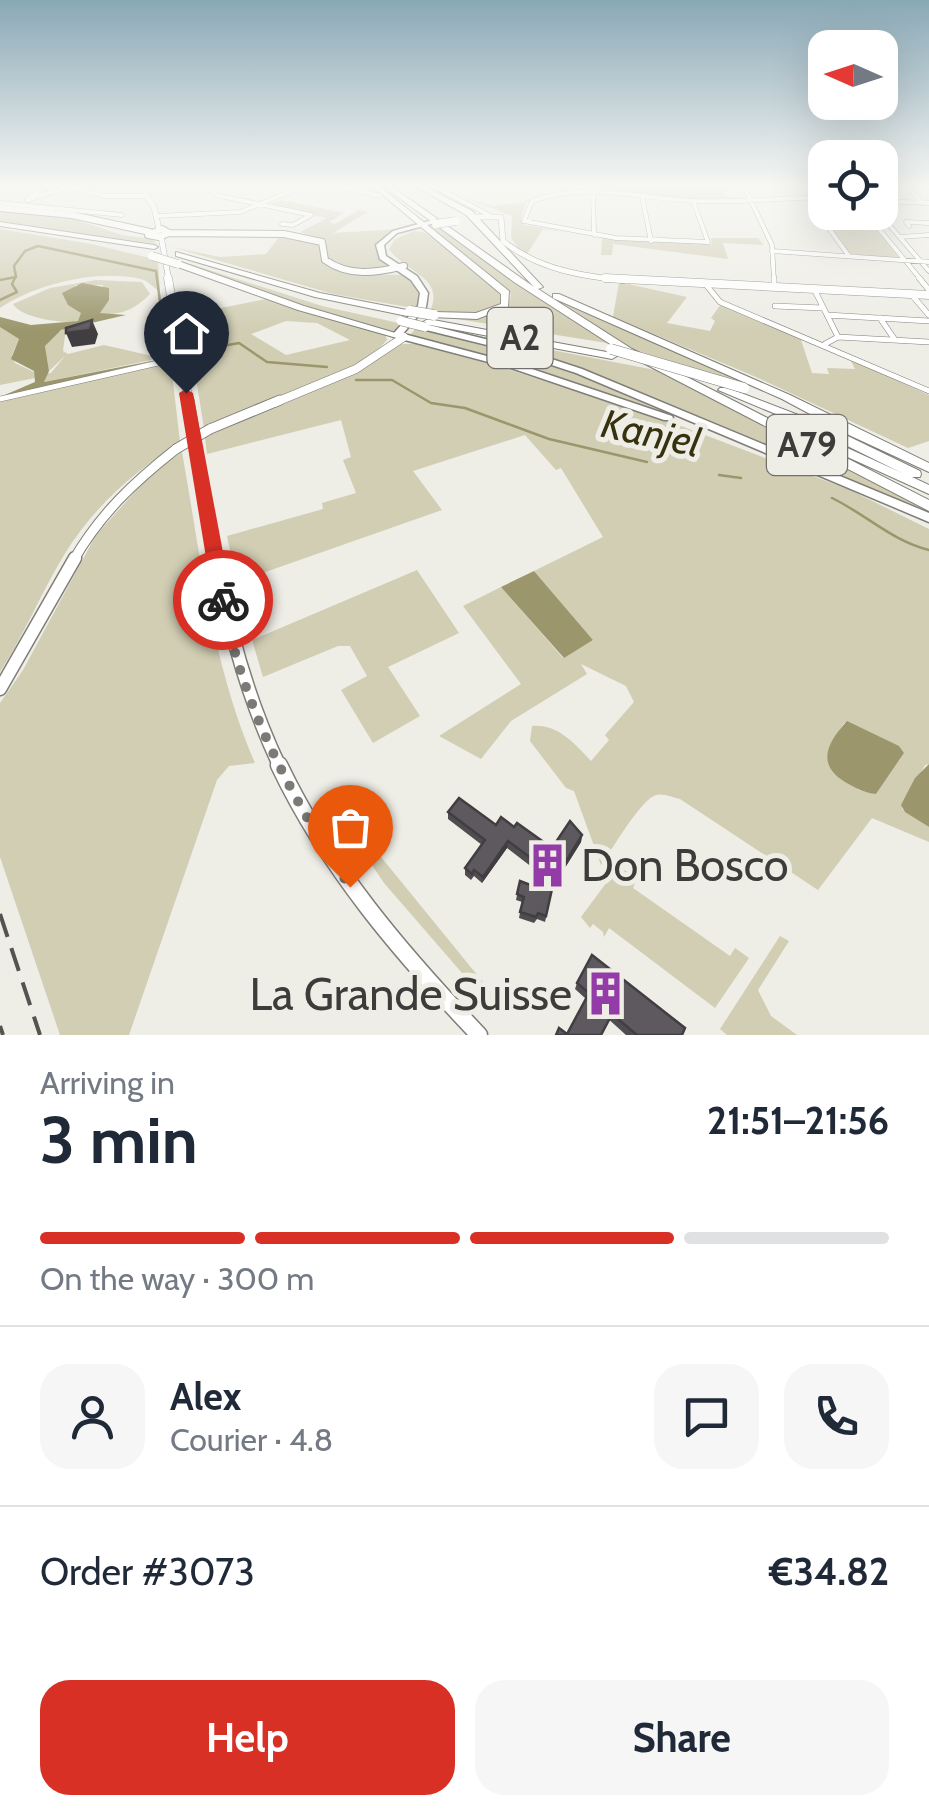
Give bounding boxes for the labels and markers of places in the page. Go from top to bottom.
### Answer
pin [144,291,229,394]
pin [308,785,393,888]
place label: Don Bosco [581,838,789,892]
building icon: Don Bosco [524,841,572,889]
place label: La Grande Suisse [250,967,572,1021]
building icon: La Grande Suisse [581,970,629,1018]

